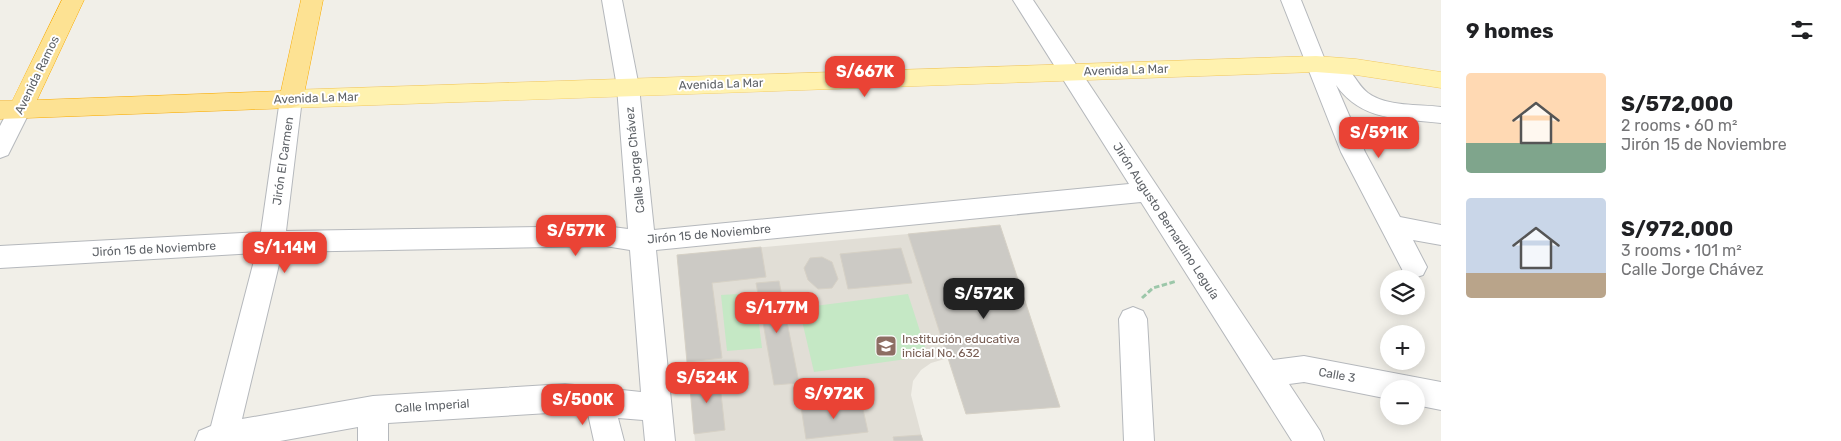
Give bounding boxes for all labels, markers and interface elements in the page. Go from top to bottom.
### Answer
icon: filters [1788,16,1816,44]
text: 9 homes [1466,18,1554,43]
street label: Avenida Ramos [12,33,62,117]
pin: S/667K [824,56,906,98]
text: S/667K [836,62,894,81]
street label: Avenida La Mar [1083,62,1169,78]
street label: Avenida La Mar [678,76,764,92]
street label: Avenida La Mar [273,90,359,106]
text: S/572,000 [1621,91,1733,116]
icon: home [1506,93,1566,153]
street label: Calle Jorge Chávez [622,106,648,214]
street label: Jirón El Carmen [270,116,296,206]
pin: S/591K [1338,116,1420,159]
text: 2 rooms · 60 m² [1621,116,1738,135]
text: S/591K [1350,123,1408,142]
text: Jirón 15 de Noviembre [1621,135,1787,154]
street label: Jirón Augusto Bernardino Leguía [1110,140,1222,302]
pin: S/577K [535,214,617,257]
text: S/972,000 [1621,216,1733,241]
icon: home [1506,218,1566,278]
text: S/577K [547,221,605,240]
street label: Jirón 15 de Noviembre [646,222,772,246]
pin: S/1.14M [239,232,331,274]
text: S/1.14M [254,238,316,257]
street label: Jirón 15 de Noviembre [92,239,217,259]
text: 3 rooms · 101 m² [1621,241,1742,260]
text: Calle Jorge Chávez [1621,260,1764,279]
map controls [1380,270,1425,425]
button: layers [1380,270,1425,315]
pin: S/572K [943,278,1025,320]
text: S/572K [954,284,1014,303]
pin: S/1.77M [731,292,823,334]
text: S/1.77M [746,298,808,317]
button: + [1380,325,1425,370]
place label: Institución educativa inicial No. 632 [902,332,1020,360]
school or university icon: Institución educativa inicial No. 632 [874,334,898,358]
pin: S/524K [666,362,748,404]
street label: Calle 3 [1317,365,1357,385]
text: S/524K [677,368,737,387]
pin: S/972K [793,378,875,420]
button: − [1380,380,1425,425]
pin: S/500K [542,384,624,426]
text: S/972K [804,384,864,403]
text: S/500K [552,390,614,409]
street label: Calle Imperial [394,396,470,416]

